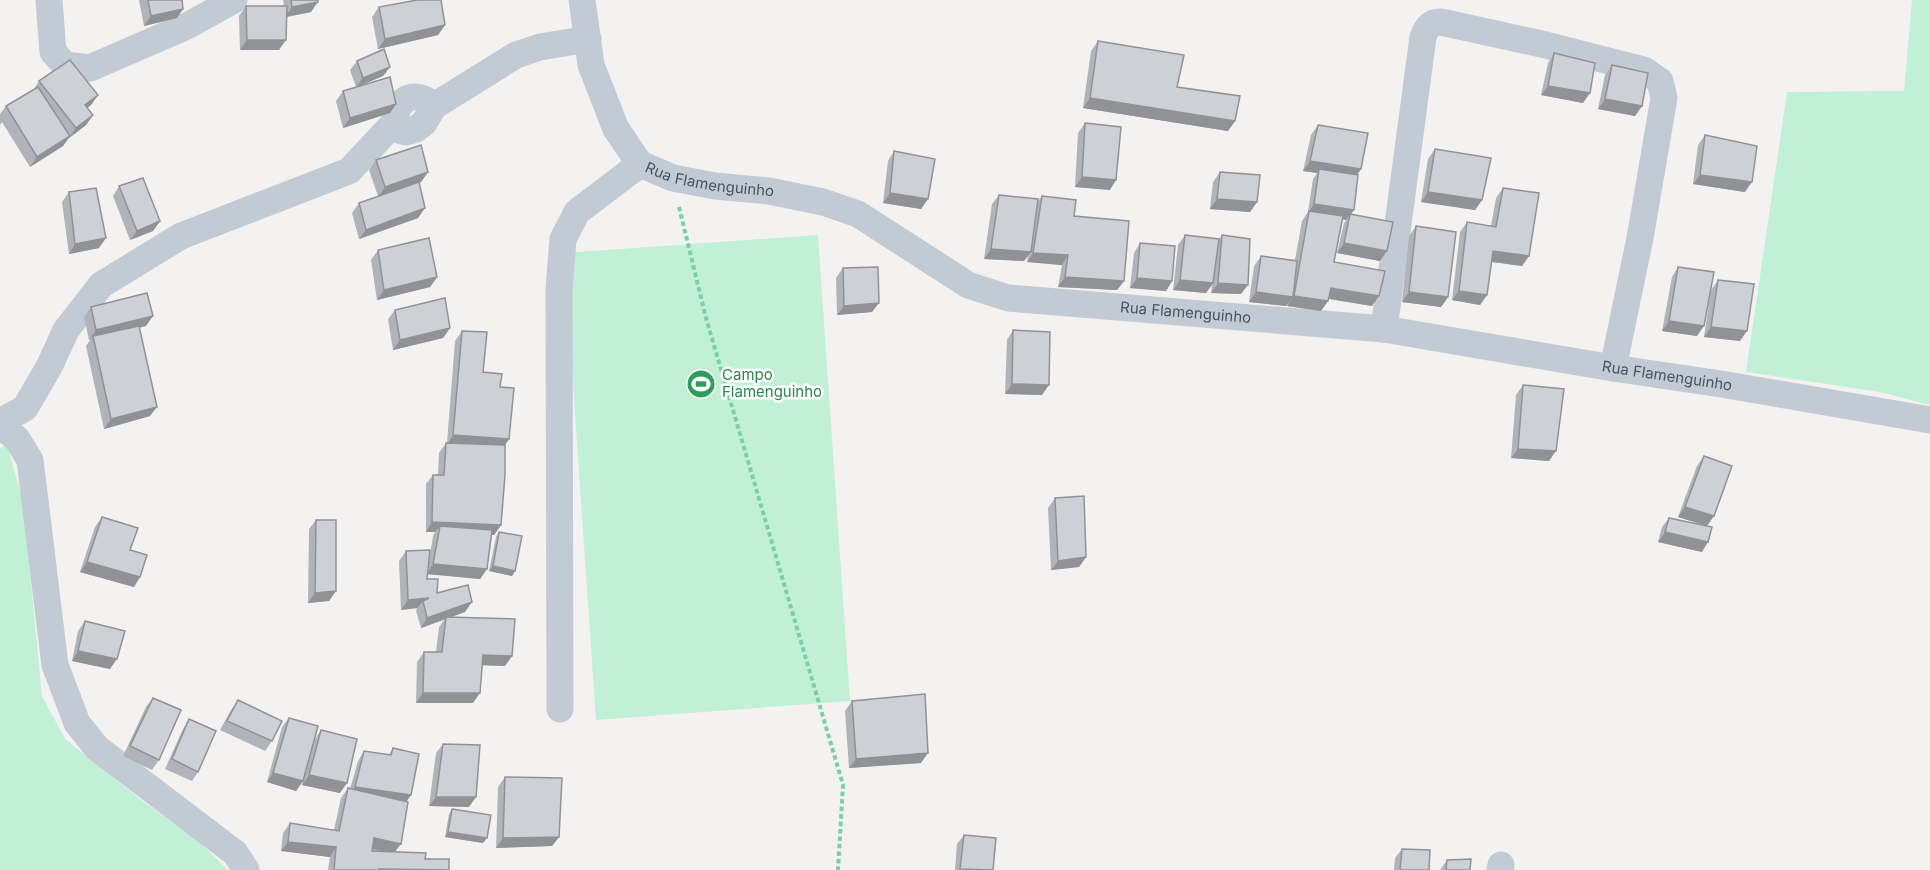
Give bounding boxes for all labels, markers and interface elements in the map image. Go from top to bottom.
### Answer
street label: Rua Flamenguinho [643,157,776,201]
street label: Rua Flamenguinho [1120,297,1252,327]
street label: Rua Flamenguinho [1601,356,1734,395]
place label: Campo Flamenguinho [722,365,822,401]
sports icon: Campo Flamenguinho [685,368,717,400]

